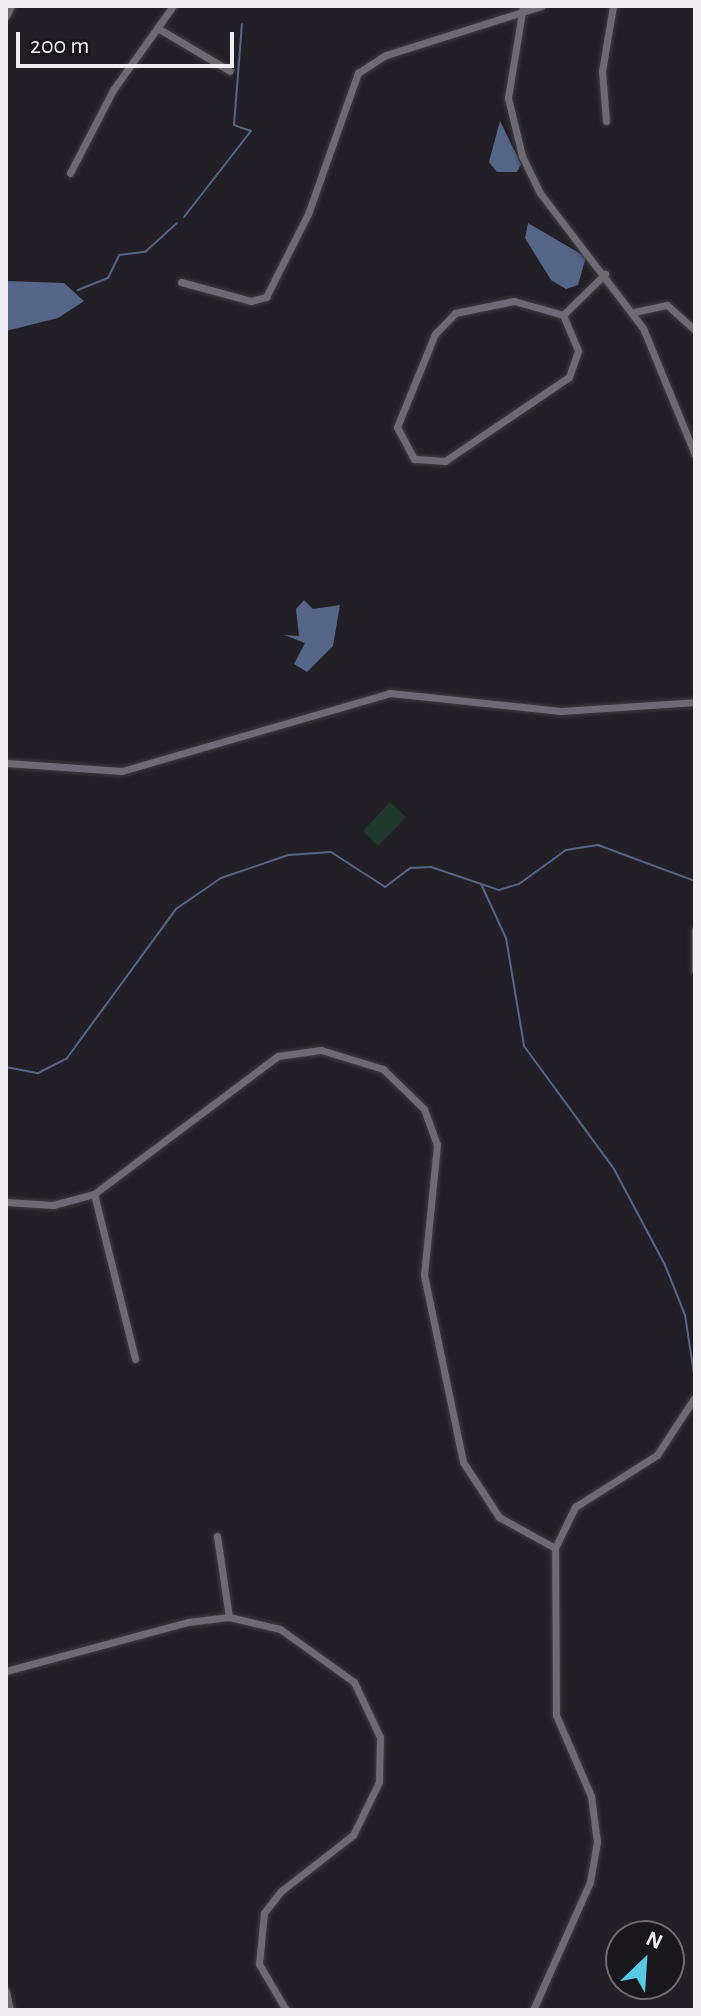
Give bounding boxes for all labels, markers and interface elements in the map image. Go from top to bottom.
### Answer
scale bar [20,16,238,66]
text: 200 m [30,34,89,58]
north arrow [605,1920,685,2000]
text: N [643,1927,666,1953]

